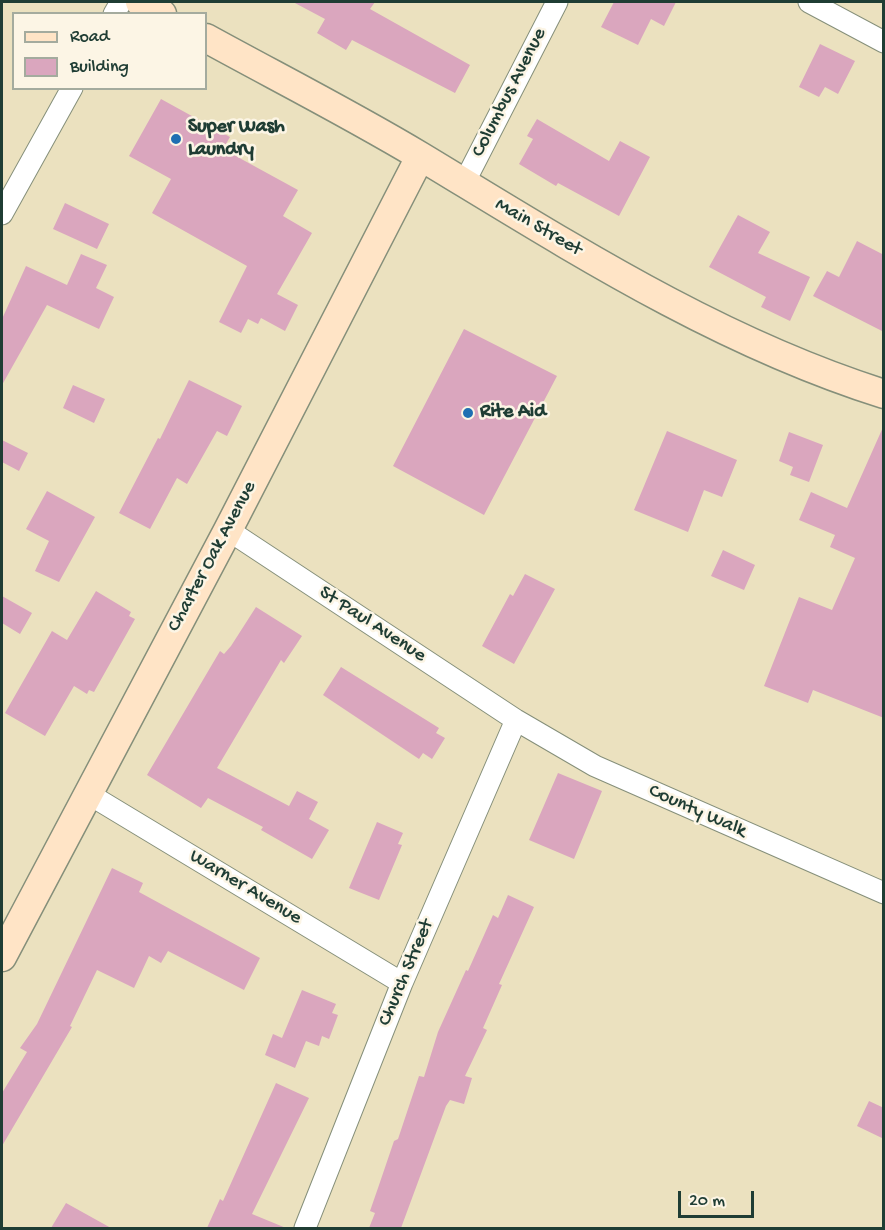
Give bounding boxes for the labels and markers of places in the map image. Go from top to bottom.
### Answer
place label: Super Wash Laundry [188,116,285,163]
marker: Super Wash Laundry [169,132,183,146]
place label: Rite Aid [480,401,546,425]
marker: Rite Aid [461,406,475,420]

